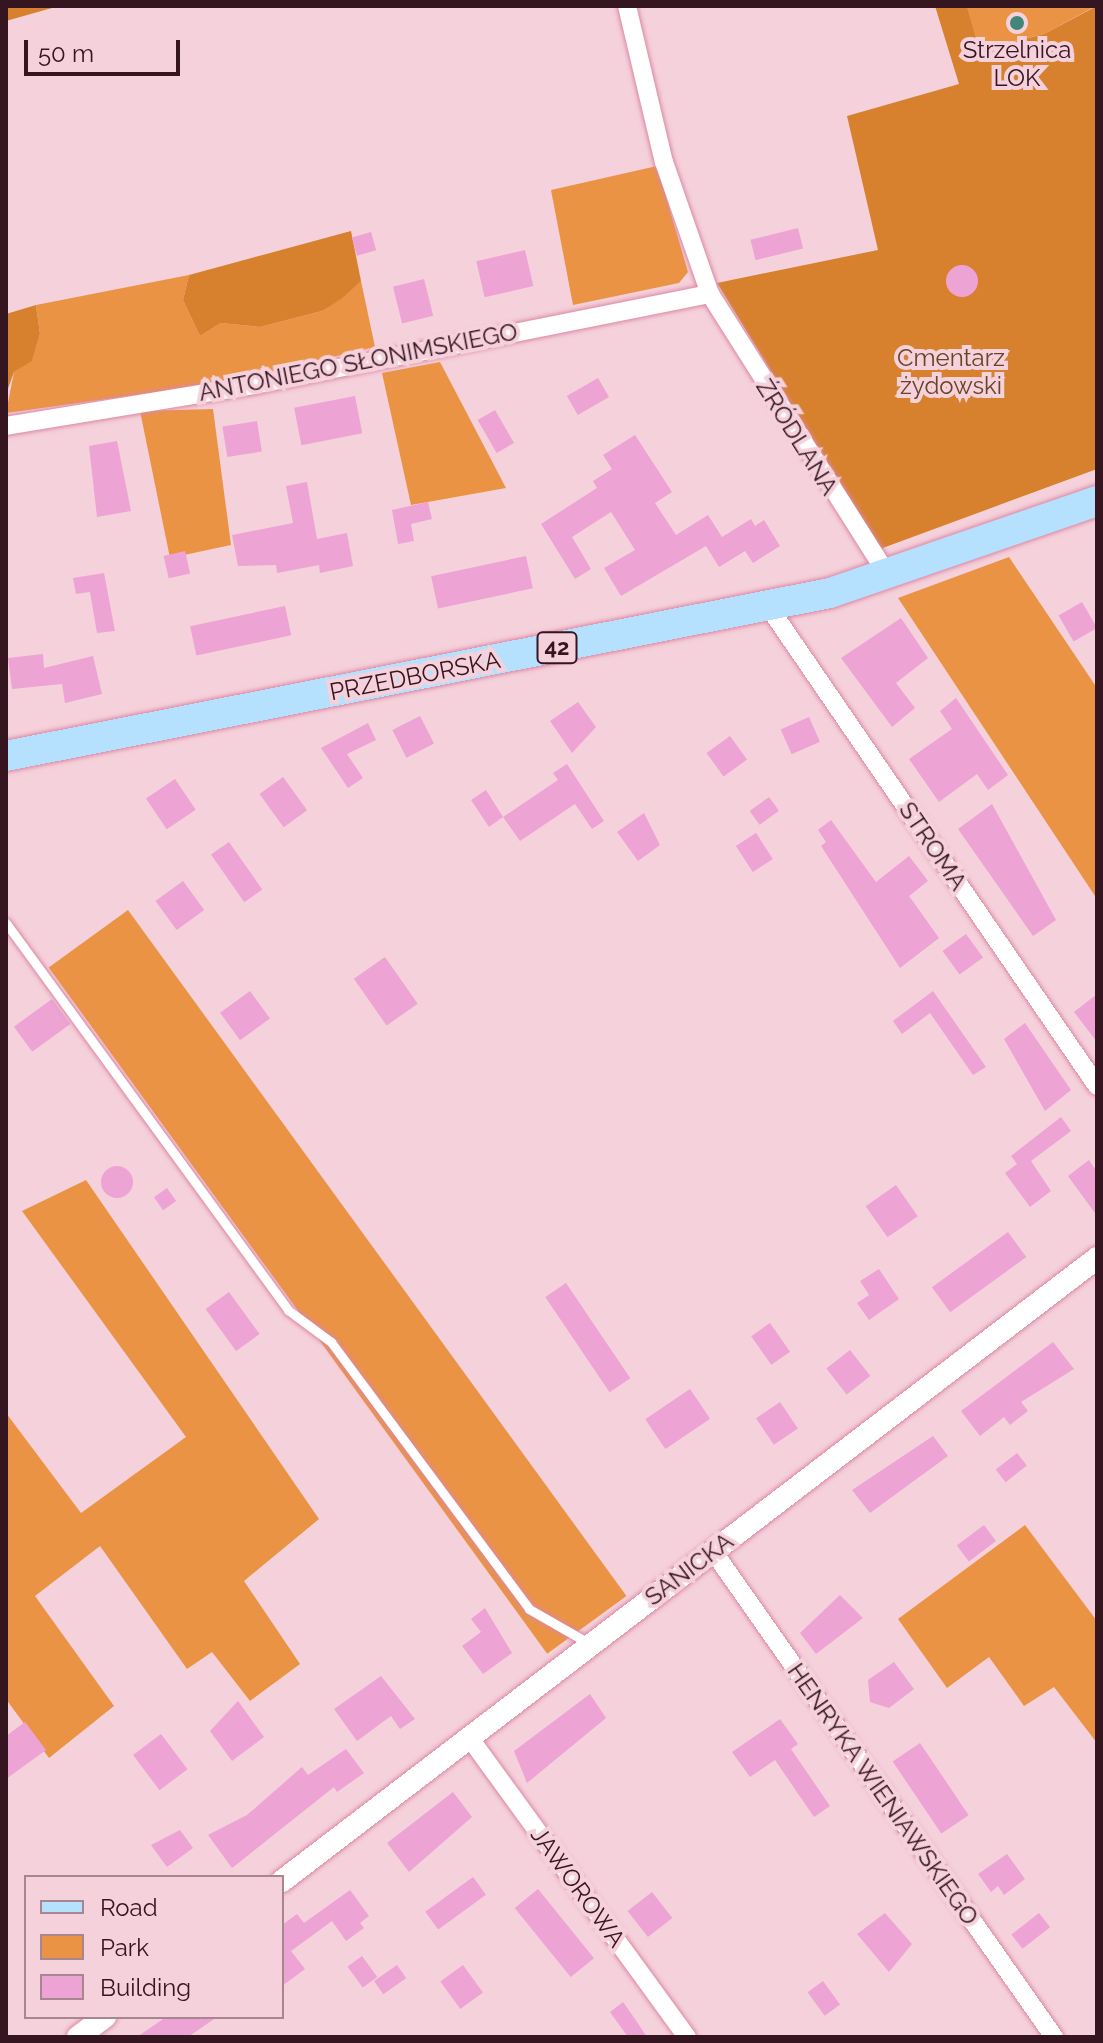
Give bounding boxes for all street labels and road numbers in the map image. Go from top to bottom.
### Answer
street label: ANTONIEGO SŁONIMSKIEGO [196,317,520,407]
street label: ŹRÓDLANA [750,374,844,500]
road number: 42 [535,630,579,666]
street label: PRZEDBORSKA [327,645,503,707]
street label: STROMA [893,796,973,896]
street label: SANICKA [639,1526,739,1612]
street label: HENRYKA WIENIAWSKIEGO [781,1657,985,1931]
street label: JAWOROWA [525,1821,631,1953]

